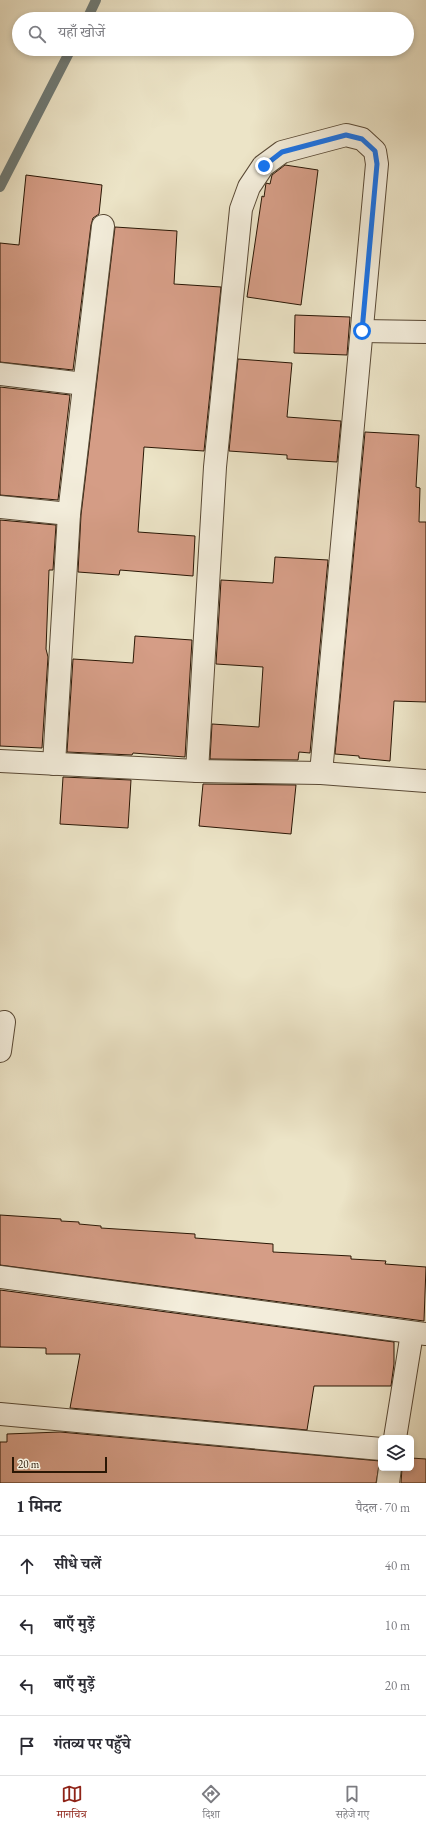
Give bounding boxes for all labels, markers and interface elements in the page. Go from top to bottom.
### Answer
search box [12,12,414,56]
text: यहाँ खोजें [58,22,105,41]
icon: search [26,23,48,45]
route end [255,157,273,175]
route start [353,322,371,340]
map controls [378,1435,414,1471]
button: layers [378,1435,414,1471]
scale bar [12,1455,107,1474]
text: 20 m [18,1457,39,1471]
text: 1 मिनट [16,1495,61,1517]
text: पैदल · 70 m [356,1499,410,1516]
text: सीधे चलें [54,1554,101,1573]
icon: ahead [16,1555,38,1577]
text: 40 m [385,1557,410,1574]
text: बाएँ मुड़ें [54,1614,95,1633]
icon: left [16,1615,38,1637]
text: 10 m [385,1617,410,1634]
text: बाएँ मुड़ें [54,1674,95,1693]
icon: left [16,1675,38,1697]
text: 20 m [385,1677,410,1694]
text: गंतव्य पर पहुँचे [54,1734,131,1753]
icon: arrive [16,1735,38,1757]
tab: मानचित्र [57,1783,87,1825]
tab: दिशा [200,1783,222,1825]
tab: सहेजे गए [336,1783,369,1825]

